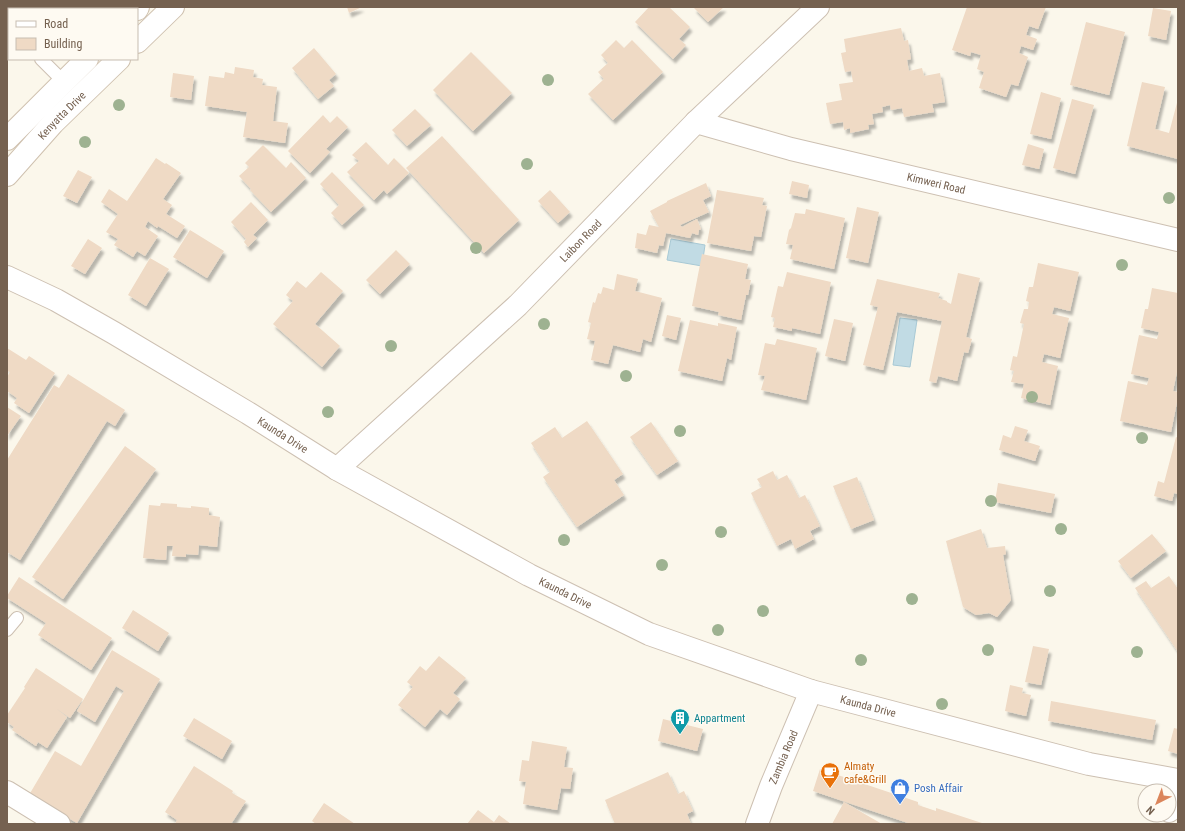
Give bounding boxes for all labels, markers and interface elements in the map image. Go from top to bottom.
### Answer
legend [8,8,138,60]
text: Road [44,17,68,31]
text: Building [44,37,82,51]
street label: Kenyatta Drive [35,89,89,142]
street label: Kimweri Road [906,170,967,197]
street label: Laibon Road [557,217,604,265]
street label: Kaunda Drive [255,415,310,456]
street label: Kaunda Drive [537,575,594,612]
street label: Kaunda Drive [839,693,897,720]
building icon: Appartment [669,707,691,735]
place label: Appartment [694,712,745,725]
street label: Zambia Road [767,728,801,786]
place label: Almaty cafe&Grill [844,760,886,786]
cafe icon: Almaty cafe&Grill [819,761,841,789]
shop icon: Posh Affair [889,777,911,805]
place label: Posh Affair [914,782,963,795]
north arrow [1137,783,1177,823]
text: N [1144,803,1158,817]

